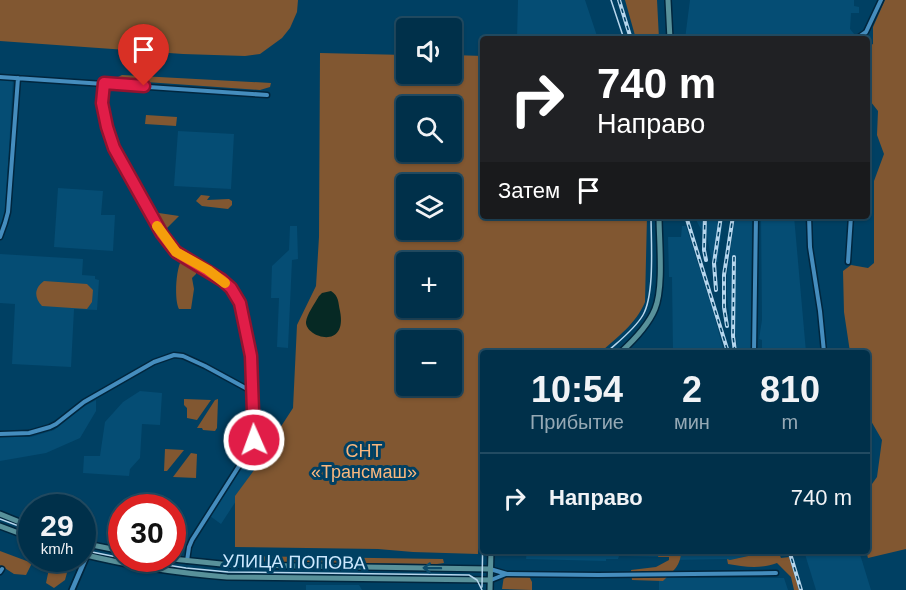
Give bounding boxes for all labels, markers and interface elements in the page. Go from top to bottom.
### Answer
map controls [396,18,462,396]
button: sound [396,18,462,84]
pin [118,24,169,86]
icon: arrive [127,33,160,66]
icon: right [498,60,576,138]
text: 740 m [597,60,716,107]
button: search [396,96,462,162]
text: Направо [597,109,705,139]
button: layers [396,174,462,240]
icon: arrive [572,174,605,207]
text: Затем [498,178,560,203]
button: + [396,252,462,318]
button: − [396,330,462,396]
text: 10:54 [531,369,623,410]
text: 2 [682,369,702,410]
text: 810 [760,369,820,410]
position arrow [222,408,286,472]
text: Прибытие [530,411,624,433]
text: мин [674,411,710,433]
text: m [782,411,798,433]
park label: СНТ «Трансмаш» [311,441,417,482]
icon: right [498,482,531,515]
text: Направо [549,485,643,510]
text: 740 m [791,485,852,510]
speed limit sign: 30 [108,494,186,572]
text: 29 [40,509,74,542]
text: km/h [41,540,73,557]
street label: УЛИЦА ПОПОВА [222,551,366,573]
one-way arrow [422,562,442,574]

